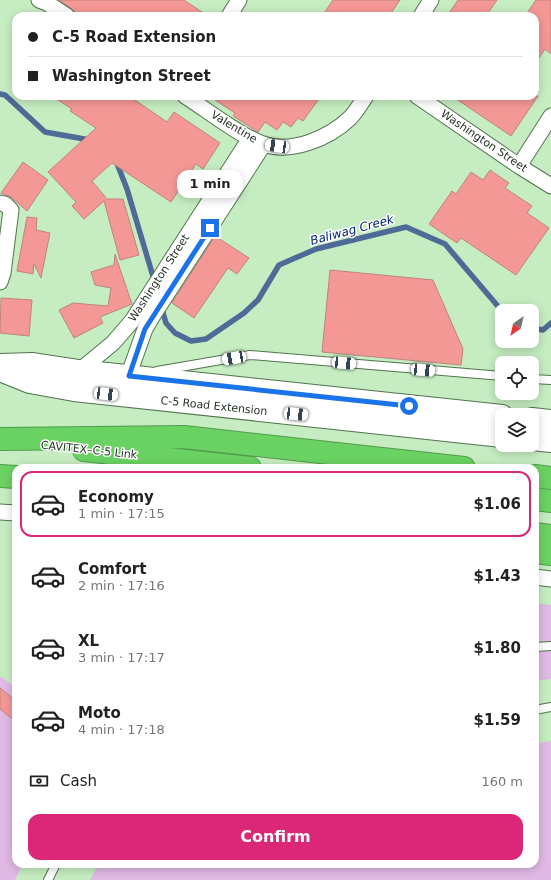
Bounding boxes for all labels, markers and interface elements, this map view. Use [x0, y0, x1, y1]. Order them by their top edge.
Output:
text: C-5 Road Extension [52, 28, 216, 46]
text: Washington Street [52, 67, 211, 85]
street label: Washington Street [438, 107, 530, 175]
street label: Valentine [209, 108, 260, 146]
car [264, 138, 290, 154]
callout: 1 min [177, 170, 243, 198]
text: 1 min [190, 176, 230, 191]
water label: Baliwag Creek [309, 212, 396, 248]
route end [201, 219, 219, 237]
street label: Washington Street [126, 231, 192, 324]
north arrow [495, 304, 539, 348]
map controls [495, 304, 539, 452]
car [221, 350, 247, 366]
car [332, 356, 356, 370]
button: locate [495, 356, 539, 400]
car [411, 363, 435, 377]
car [93, 387, 119, 401]
street label: C-5 Road Extension [160, 394, 268, 418]
route start [400, 397, 418, 415]
car [283, 407, 309, 421]
button: layers [495, 408, 539, 452]
street label: CAVITEX–C-5 Link [40, 438, 138, 462]
icon: car [30, 486, 66, 522]
text: Economy [78, 488, 154, 506]
text: $1.06 [474, 495, 521, 513]
text: 1 min · 17:15 [78, 506, 165, 521]
icon: car [30, 558, 66, 594]
text: Comfort [78, 560, 146, 578]
text: $1.43 [474, 567, 521, 585]
text: 2 min · 17:16 [78, 578, 165, 593]
icon: car [30, 630, 66, 666]
text: XL [78, 632, 99, 650]
text: $1.80 [474, 639, 521, 657]
text: 3 min · 17:17 [78, 650, 165, 665]
icon: car [30, 702, 66, 738]
text: Moto [78, 704, 121, 722]
text: $1.59 [474, 711, 521, 729]
text: 4 min · 17:18 [78, 722, 165, 737]
icon: cash [28, 770, 50, 792]
text: Cash [60, 772, 97, 790]
text: 160 m [481, 774, 523, 789]
button: Confirm [28, 814, 523, 860]

